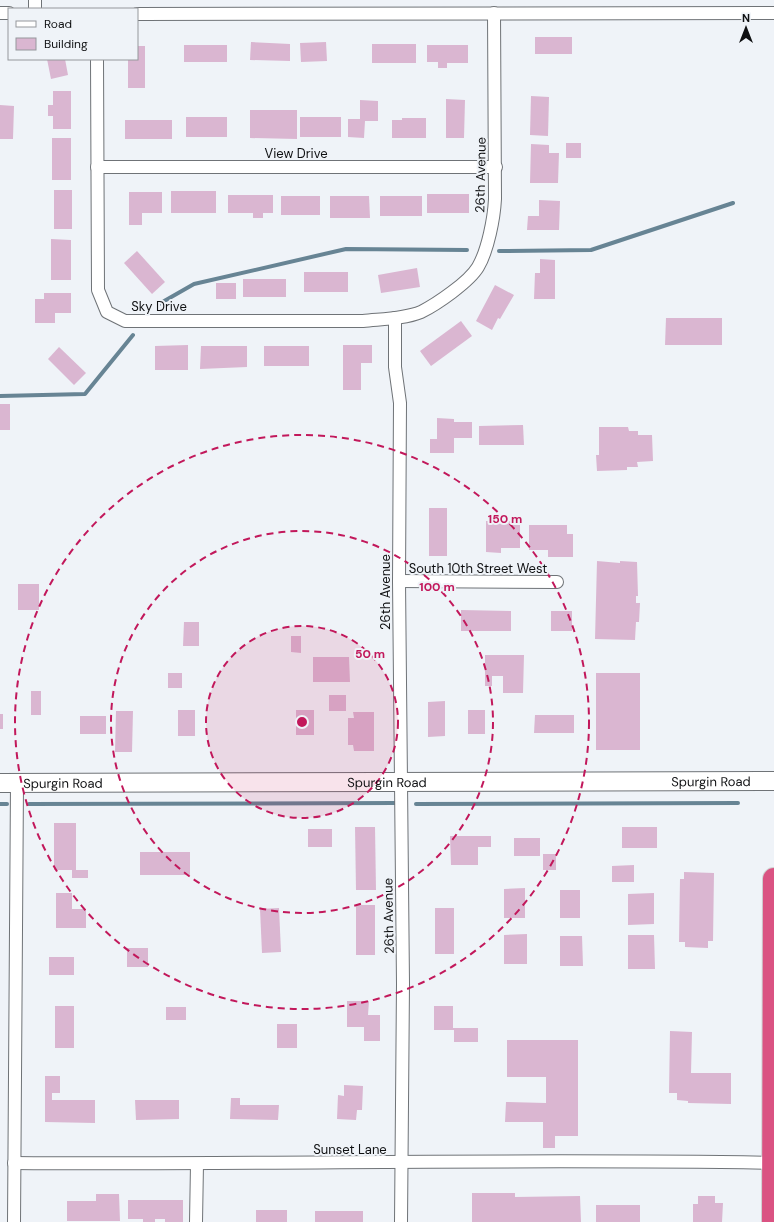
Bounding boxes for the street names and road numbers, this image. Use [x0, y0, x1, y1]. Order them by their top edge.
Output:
street label: 26th Avenue [471, 137, 490, 213]
street label: View Drive [264, 145, 328, 162]
street label: Sky Drive [131, 298, 187, 315]
street label: 26th Avenue [377, 554, 394, 630]
street label: South 10th Street West [409, 560, 547, 577]
street label: Spurgin Road [671, 773, 751, 790]
street label: Spurgin Road [347, 774, 427, 791]
street label: Spurgin Road [23, 775, 103, 792]
street label: 26th Avenue [379, 878, 398, 954]
street label: Sunset Lane [313, 1141, 387, 1158]

